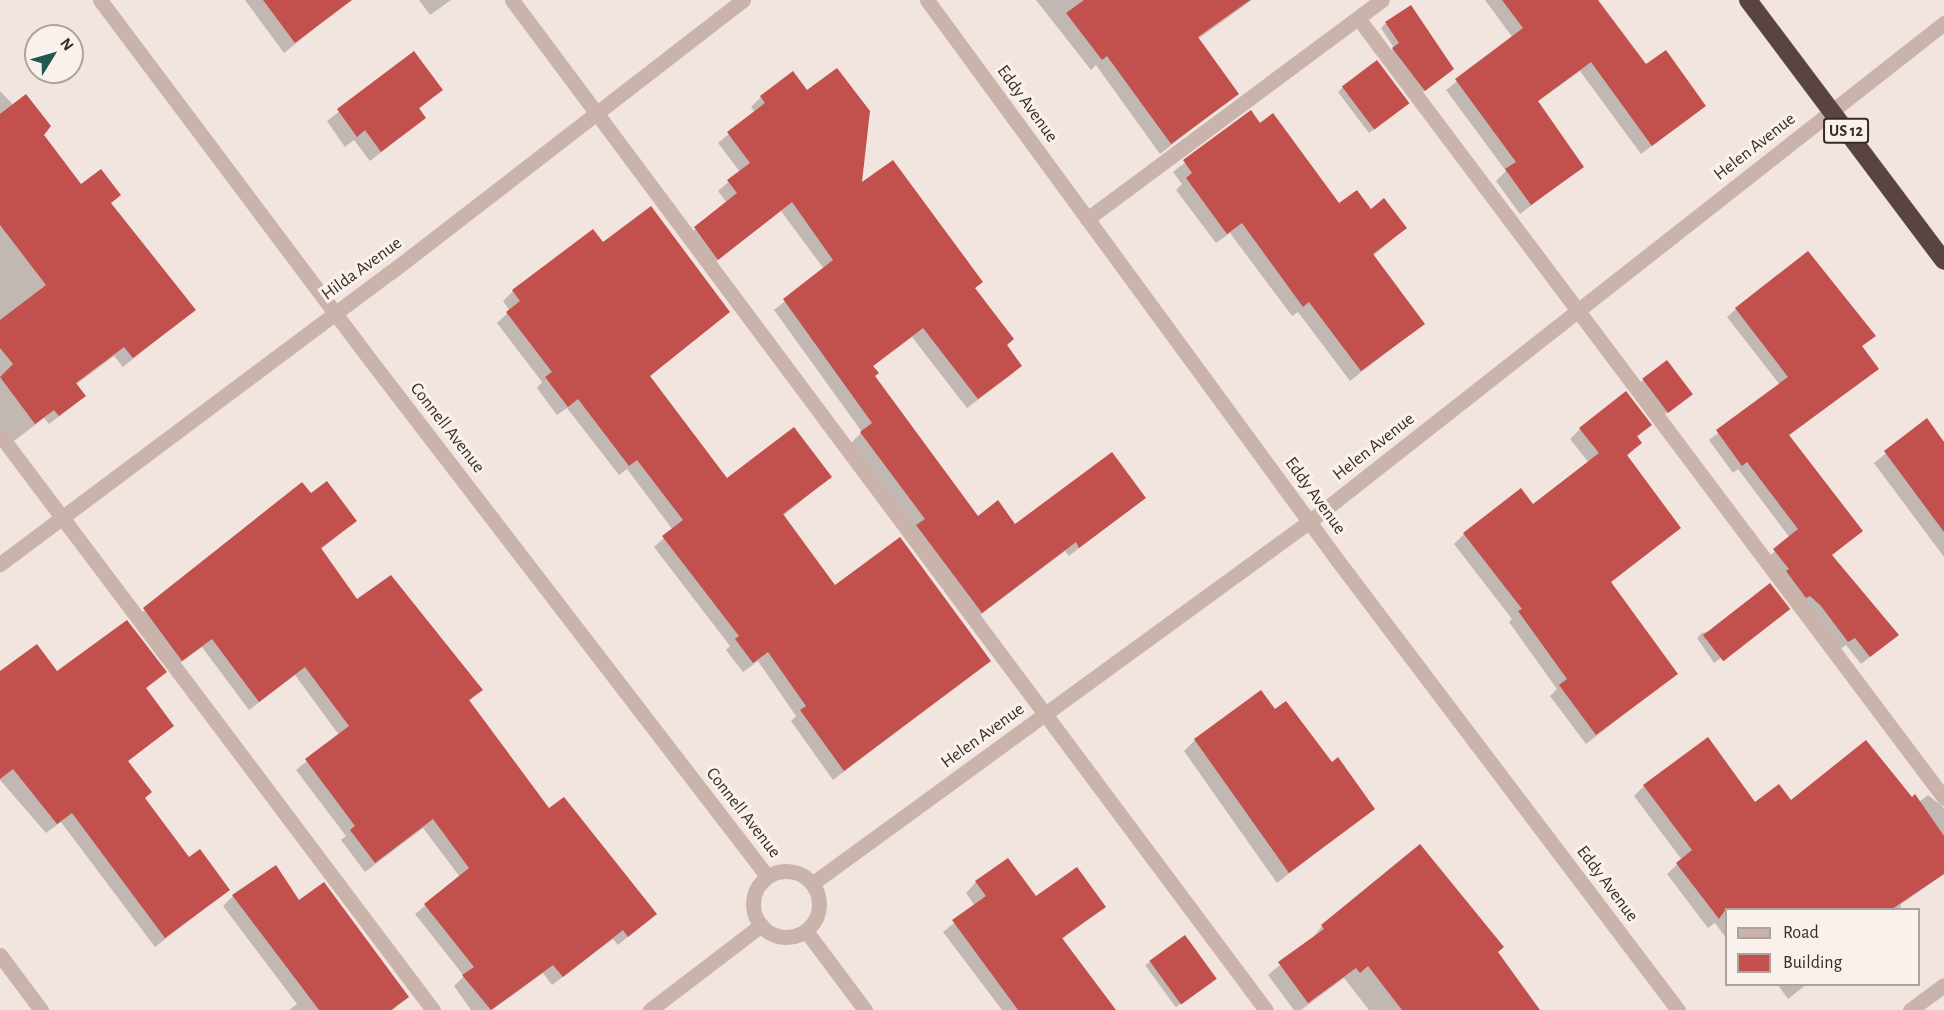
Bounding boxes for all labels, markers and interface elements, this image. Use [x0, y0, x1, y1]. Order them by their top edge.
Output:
north arrow [24, 24, 84, 84]
text: N [57, 35, 77, 54]
street label: Eddy Avenue [992, 61, 1062, 147]
street label: Helen Avenue [1710, 108, 1800, 186]
road number: US 12 [1822, 118, 1870, 144]
street label: Hilda Avenue [318, 233, 406, 305]
street label: Connell Avenue [405, 379, 489, 477]
street label: Helen Avenue [1329, 408, 1419, 486]
street label: Eddy Avenue [1280, 453, 1350, 539]
street label: Helen Avenue [937, 699, 1029, 773]
street label: Connell Avenue [701, 764, 785, 862]
street label: Eddy Avenue [1571, 842, 1643, 926]
legend [1725, 908, 1920, 986]
text: Road [1783, 924, 1819, 942]
text: Building [1783, 954, 1842, 972]

